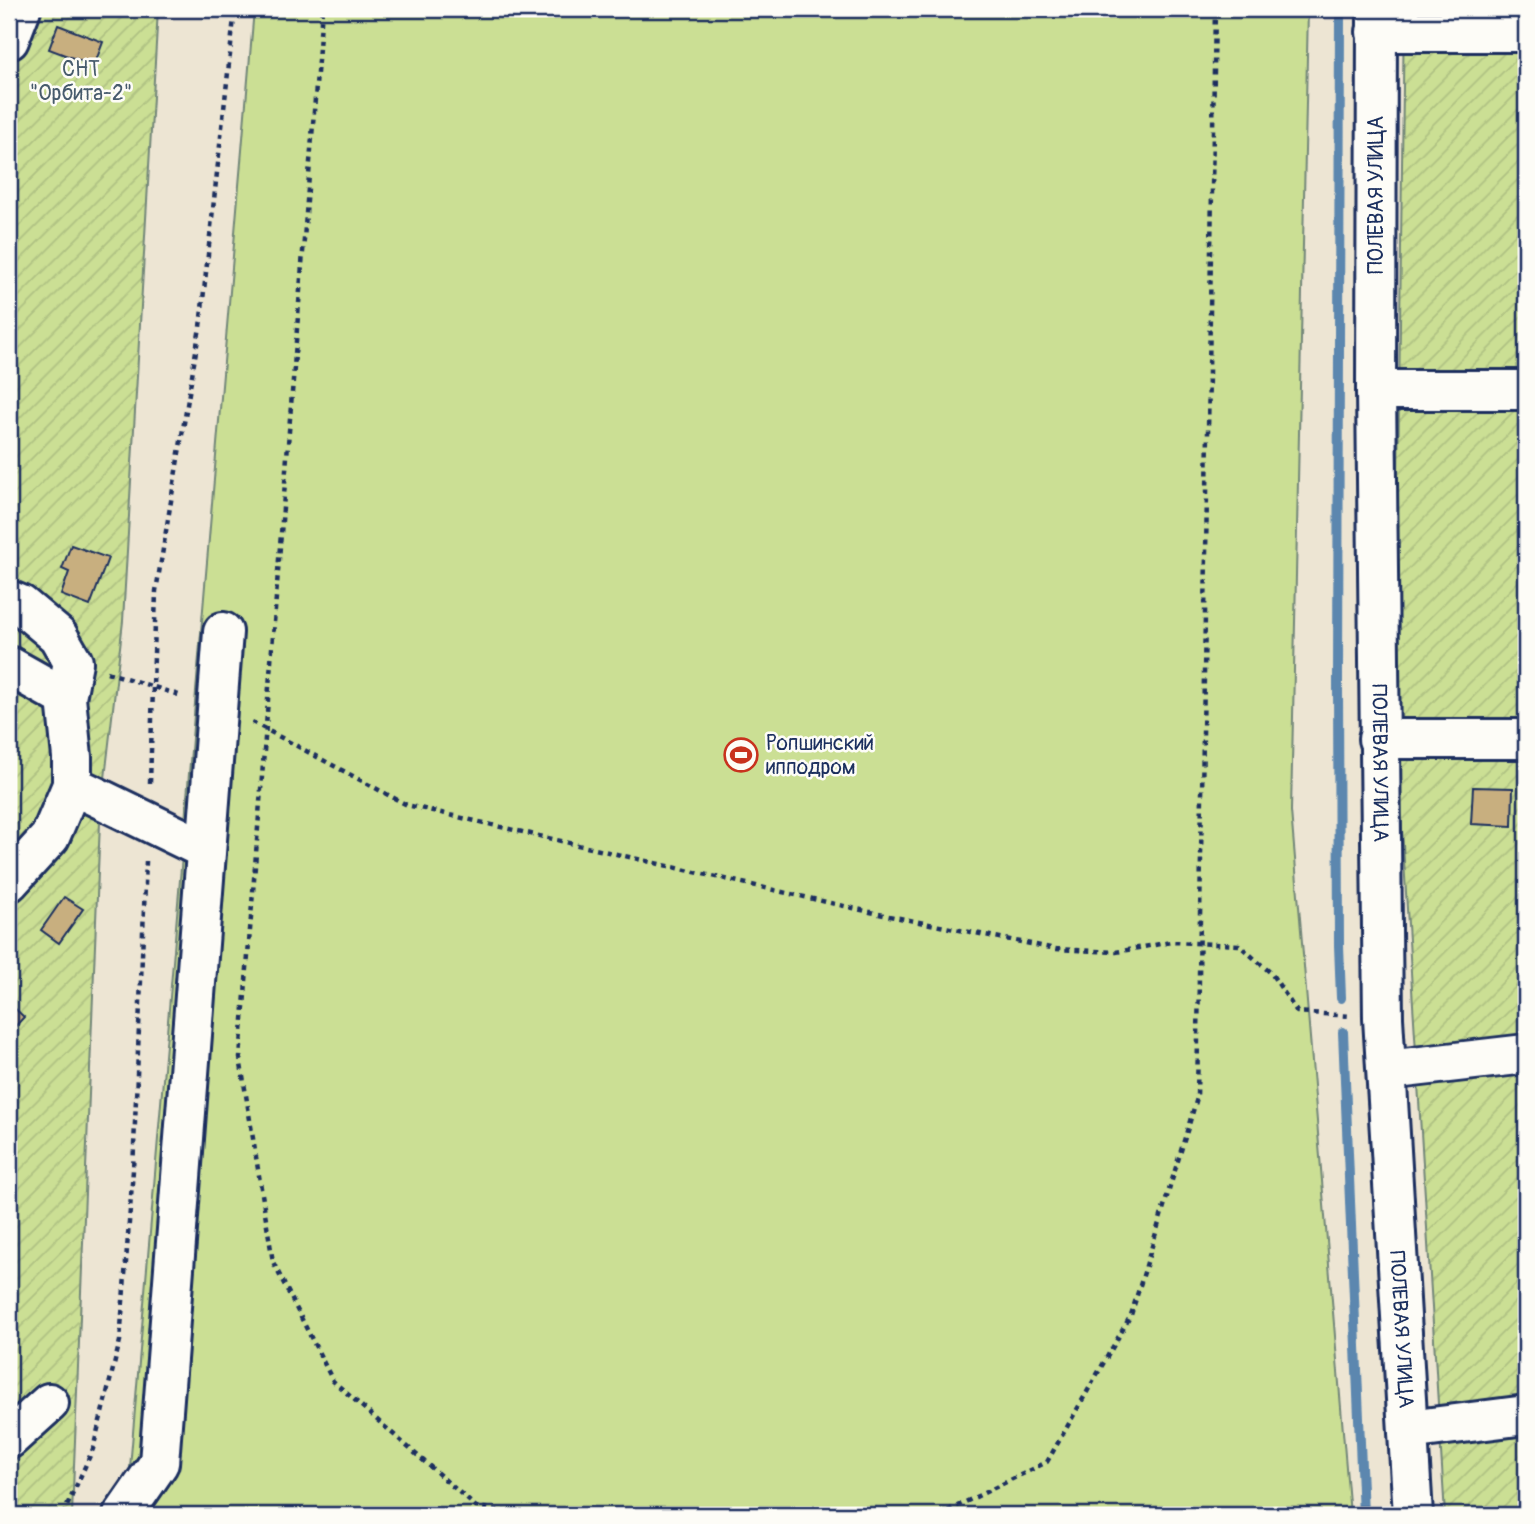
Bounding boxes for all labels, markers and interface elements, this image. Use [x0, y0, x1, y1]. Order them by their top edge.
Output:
park label: СНТ "Орбита-2" [30, 56, 132, 107]
street label: ПОЛЕВАЯ УЛИЦА [1363, 116, 1390, 274]
street label: ПОЛЕВАЯ УЛИЦА [1365, 684, 1394, 842]
place label: Ропшинский ипподром [766, 730, 874, 781]
sports icon: Ропшинский ипподром [722, 736, 760, 774]
street label: ПОЛЕВАЯ УЛИЦА [1383, 1250, 1420, 1409]

